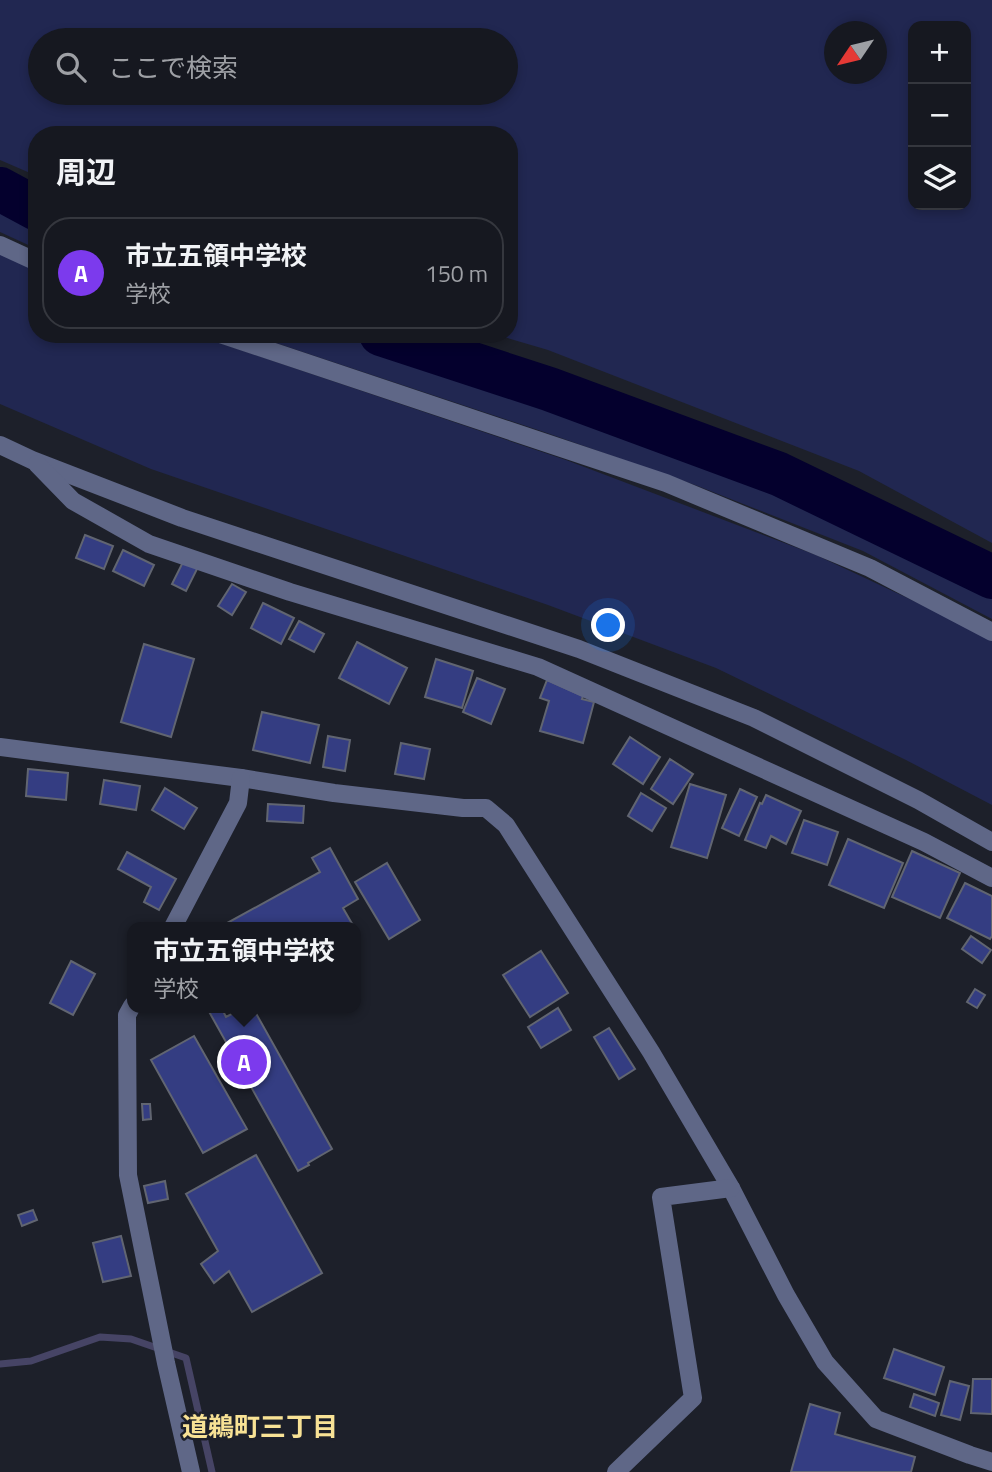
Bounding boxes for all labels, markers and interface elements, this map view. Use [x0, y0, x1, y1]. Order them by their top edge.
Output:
north arrow [824, 21, 887, 84]
map controls [908, 21, 971, 210]
button: + [908, 21, 971, 84]
search box [28, 28, 518, 105]
icon: search [52, 48, 90, 86]
text: ここで検索 [108, 48, 238, 87]
button: − [908, 84, 971, 147]
button: layers [908, 147, 971, 210]
text: 周辺 [56, 149, 116, 195]
text: 市立五領中学校 [125, 236, 307, 275]
text: A [74, 256, 88, 291]
text: 150 m [425, 256, 488, 291]
text: 学校 [125, 276, 171, 311]
your location [591, 608, 625, 642]
popup [127, 922, 361, 1013]
text: 市立五領中学校 [153, 931, 335, 970]
text: 学校 [153, 971, 199, 1006]
pin: A [221, 1036, 267, 1088]
district label: 道鵜町三丁目 [182, 1407, 338, 1446]

